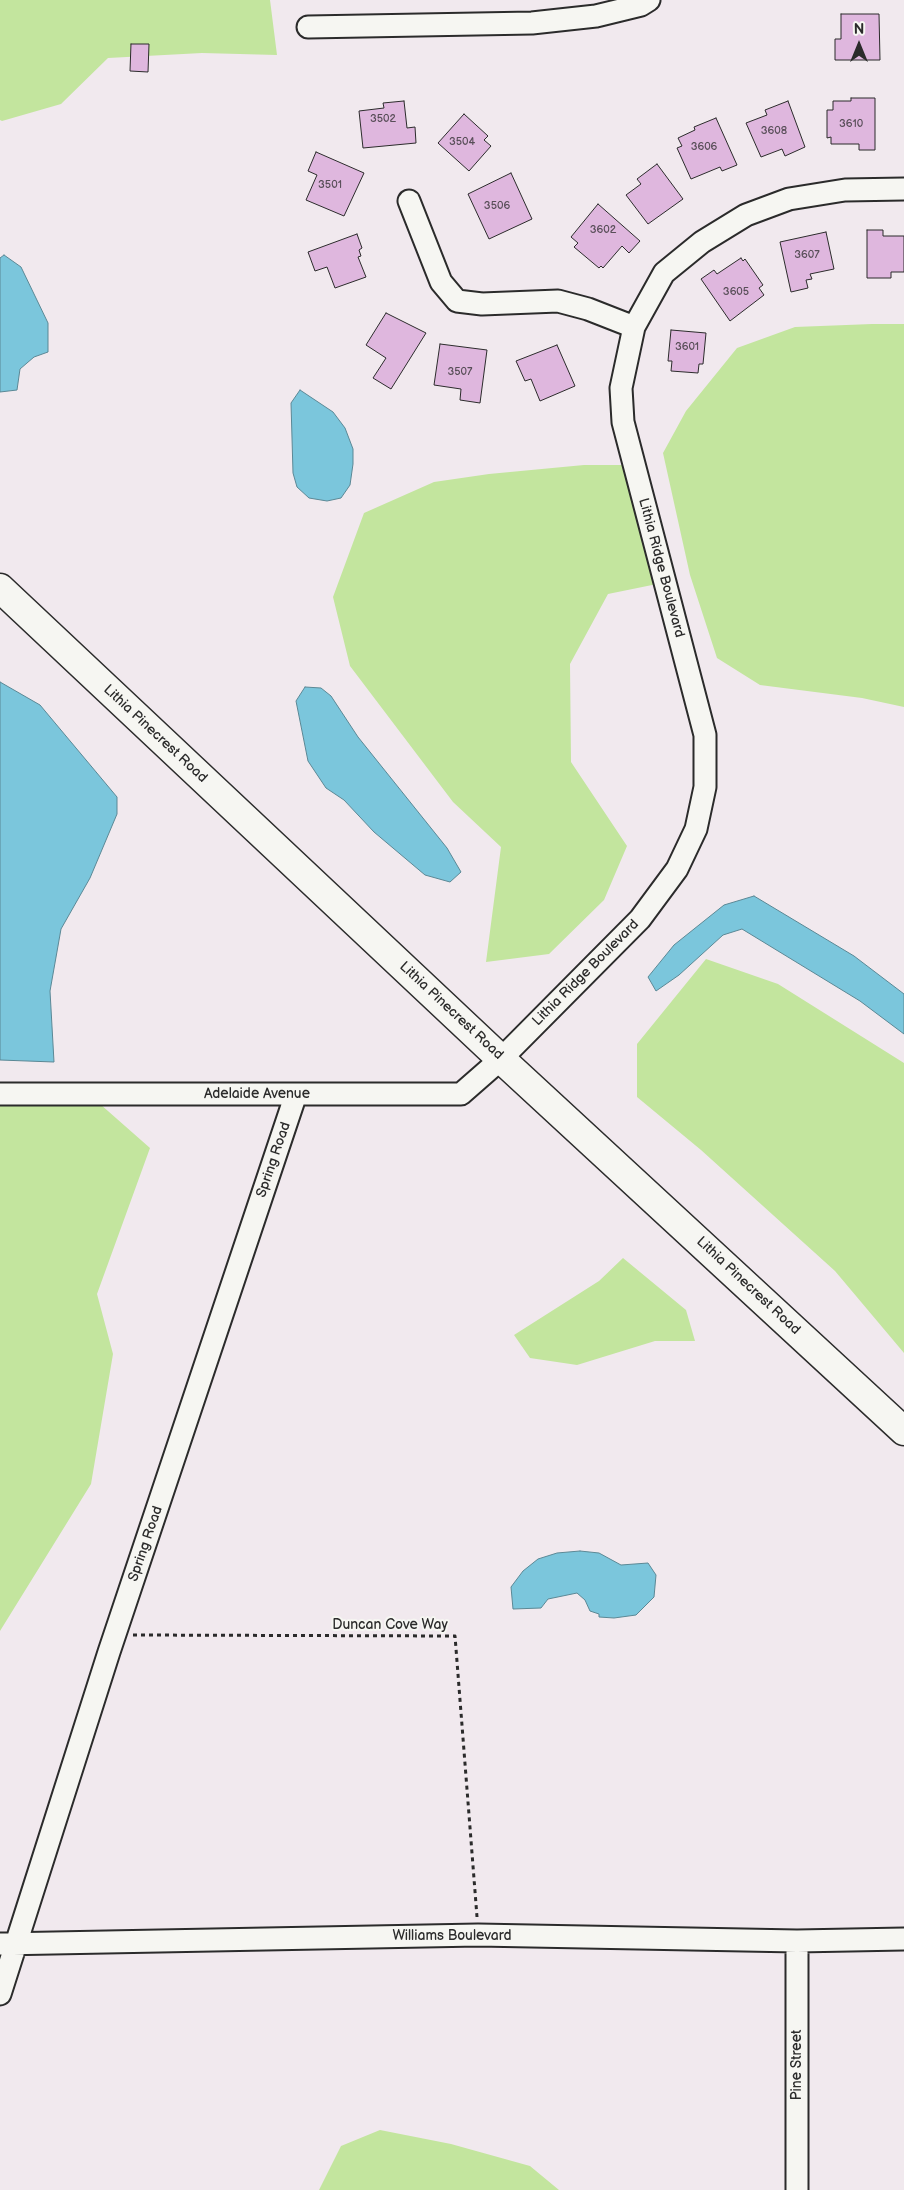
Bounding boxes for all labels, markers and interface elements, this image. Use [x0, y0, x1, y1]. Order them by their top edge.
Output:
north arrow [834, 20, 884, 70]
text: N [854, 21, 864, 38]
house number: 3502 [370, 112, 396, 126]
house number: 3610 [839, 117, 863, 131]
house number: 3608 [761, 124, 787, 138]
house number: 3504 [449, 135, 475, 149]
house number: 3606 [691, 140, 717, 154]
house number: 3501 [318, 178, 342, 192]
house number: 3506 [484, 199, 510, 213]
house number: 3602 [590, 223, 616, 237]
house number: 3607 [794, 248, 820, 262]
house number: 3605 [723, 285, 749, 299]
house number: 3601 [675, 340, 699, 354]
house number: 3507 [448, 365, 472, 379]
street label: Lithia Ridge Boulevard [634, 497, 688, 639]
street label: Lithia Pinecrest Road [100, 681, 210, 787]
street label: Lithia Ridge Boulevard [529, 916, 643, 1030]
street label: Lithia Pinecrest Road [396, 958, 506, 1064]
street label: Adelaide Avenue [204, 1086, 310, 1102]
street label: Spring Road [253, 1120, 295, 1200]
street label: Lithia Pinecrest Road [693, 1233, 803, 1339]
street label: Spring Road [125, 1504, 167, 1584]
street label: Duncan Cove Way [332, 1617, 448, 1633]
street label: Williams Boulevard [393, 1928, 511, 1944]
street label: Pine Street [789, 2030, 805, 2100]

